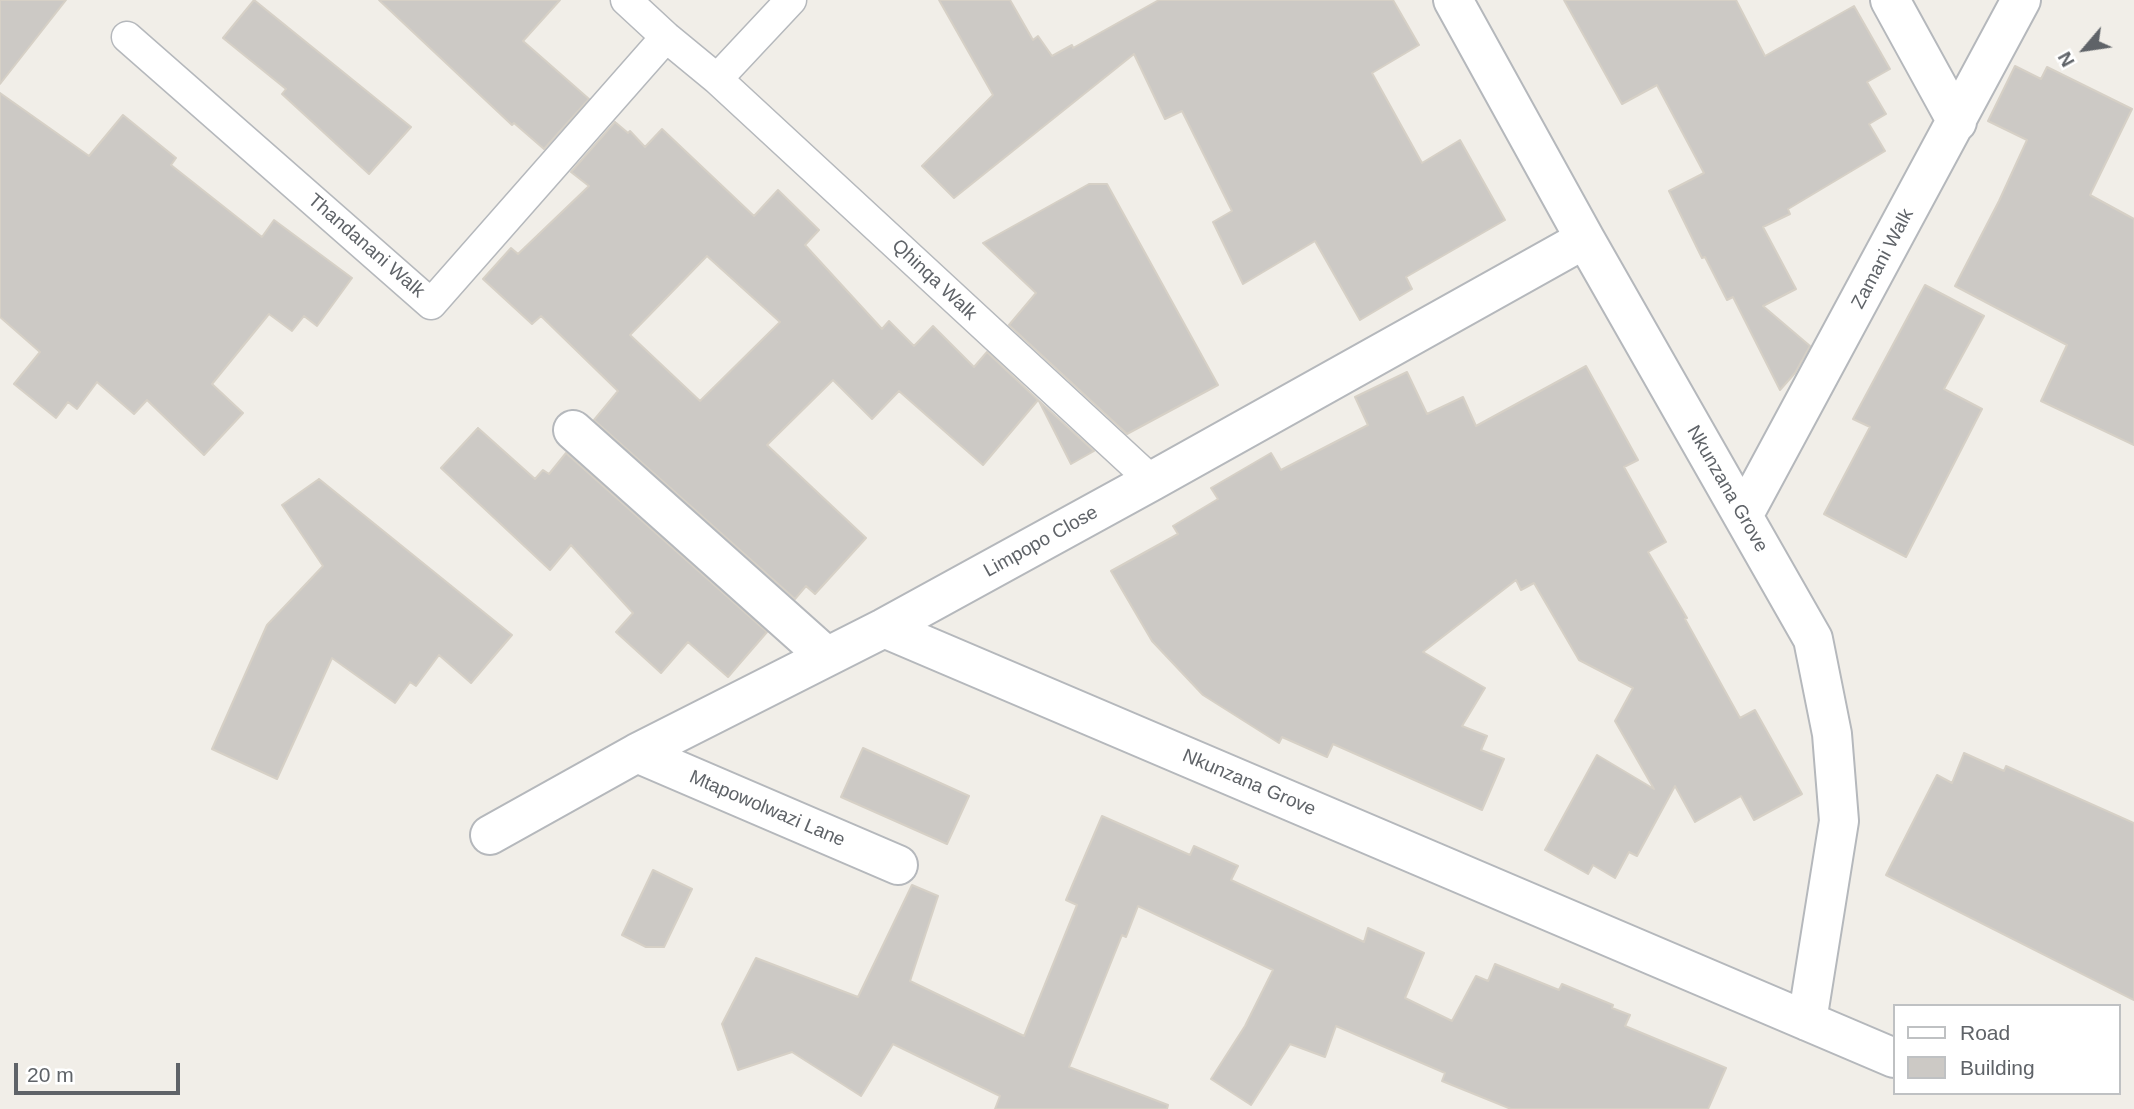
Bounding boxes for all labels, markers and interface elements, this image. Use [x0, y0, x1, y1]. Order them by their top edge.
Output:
north arrow [2050, 14, 2120, 84]
text: N [2054, 48, 2079, 71]
street label: Thandanani Walk [303, 189, 429, 303]
street label: Zamani Walk [1847, 205, 1919, 313]
street label: Qhinqa Walk [887, 235, 981, 325]
street label: Nkunzana Grove [1681, 422, 1773, 556]
street label: Limpopo Close [980, 501, 1102, 583]
street label: Nkunzana Grove [1179, 745, 1319, 821]
street label: Mtapowolwazi Lane [686, 766, 848, 852]
legend [1892, 1004, 2120, 1095]
text: Road [1960, 1021, 2010, 1044]
scale bar [18, 1050, 184, 1094]
text: Building [1960, 1056, 2035, 1079]
text: 20 m [27, 1063, 74, 1086]

